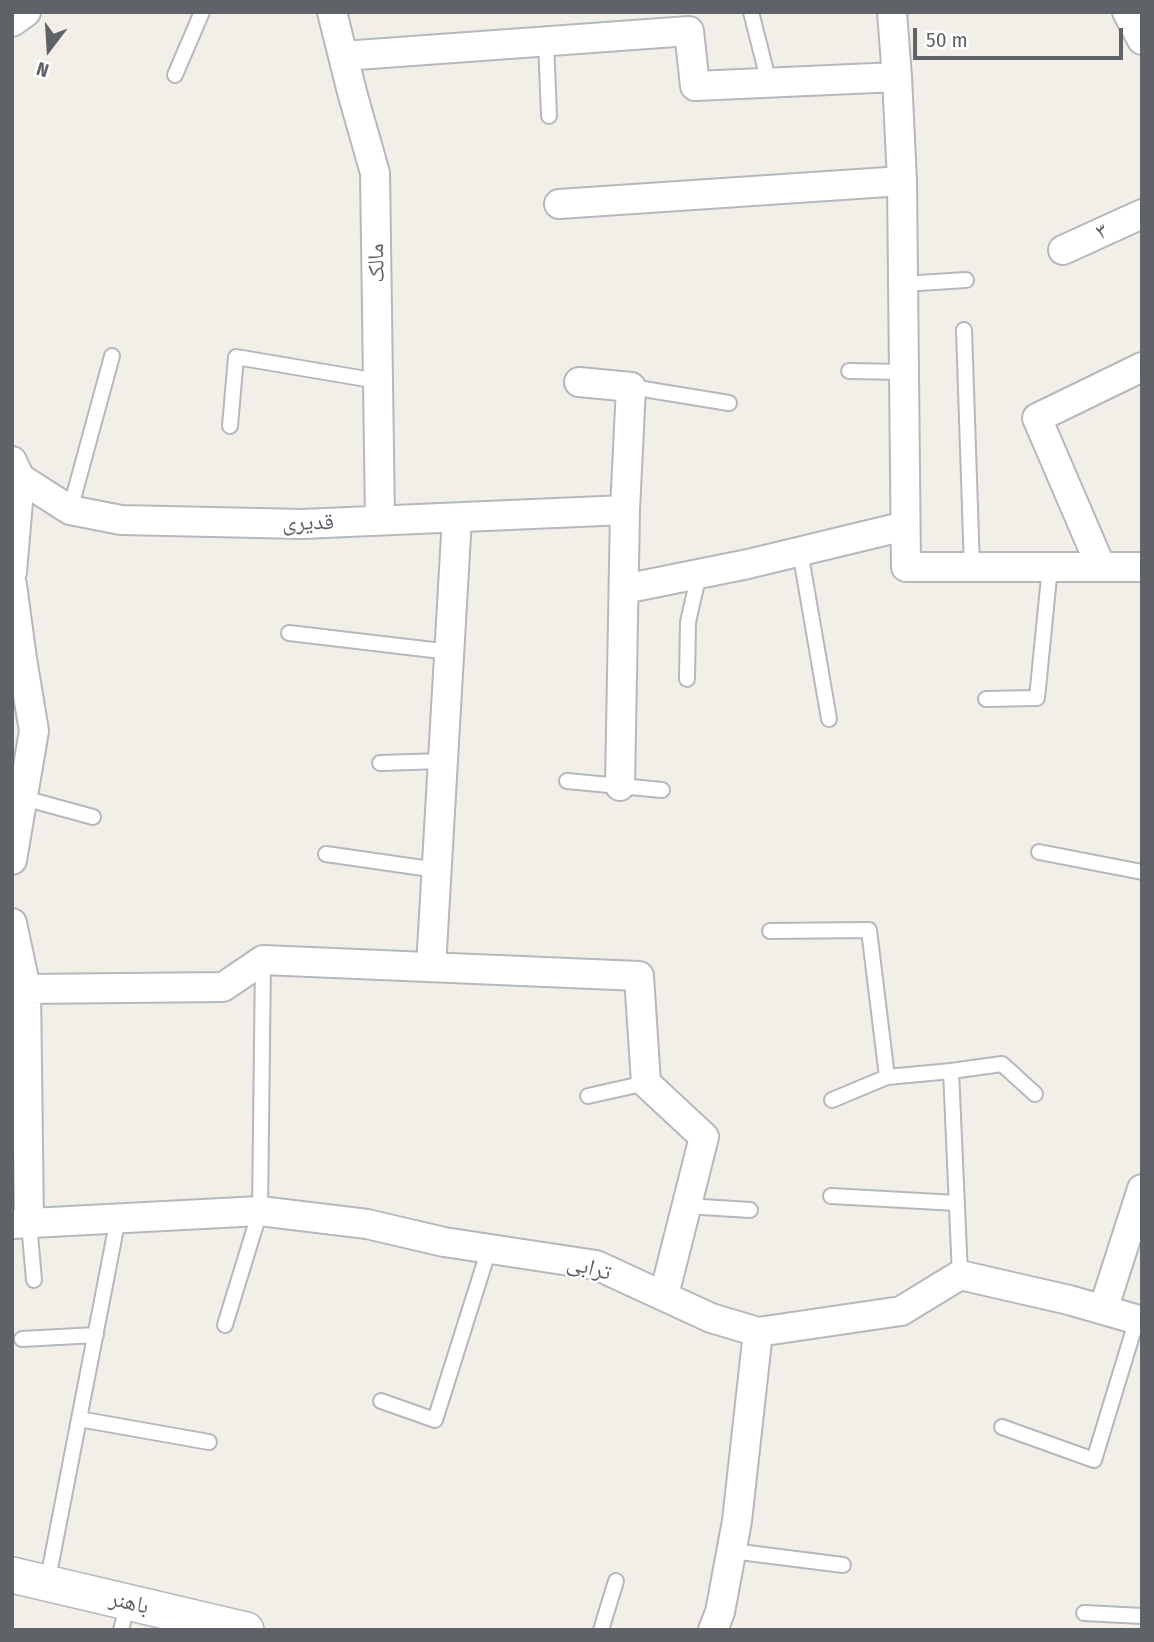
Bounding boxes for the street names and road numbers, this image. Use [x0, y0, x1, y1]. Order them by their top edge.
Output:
street label: ۳ [1091, 217, 1113, 247]
street label: مالک [363, 243, 391, 283]
street label: قدیری [282, 509, 334, 537]
street label: ترابی [564, 1249, 614, 1287]
street label: باهنر [106, 1585, 152, 1621]

